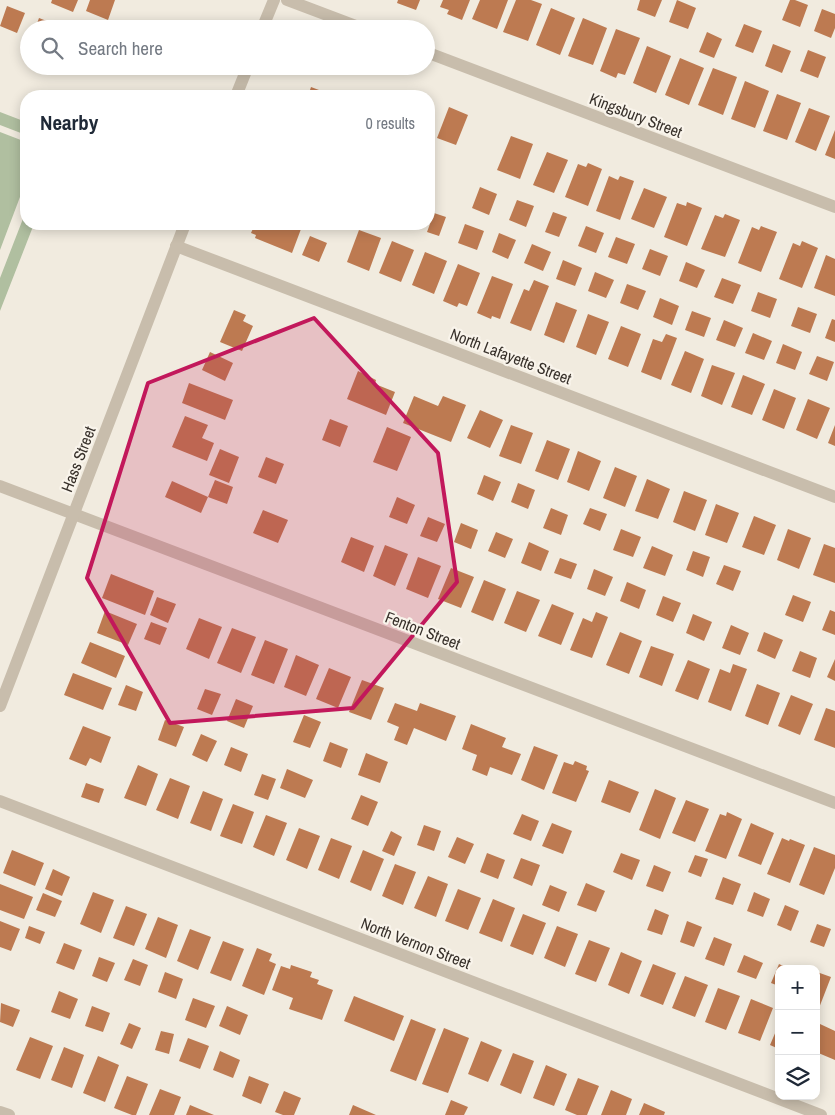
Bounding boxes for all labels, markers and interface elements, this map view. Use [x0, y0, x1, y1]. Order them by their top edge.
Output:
search box [20, 20, 435, 75]
icon: search [38, 34, 66, 62]
text: Search here [78, 35, 163, 61]
street label: Kingsbury Street [586, 87, 686, 143]
text: Nearby [40, 108, 98, 137]
text: 0 results [365, 112, 415, 134]
street label: North Lafayette Street [447, 323, 575, 389]
street label: Hass Street [55, 423, 101, 495]
street label: Fenton Street [382, 606, 464, 655]
street label: North Vernon Street [358, 912, 474, 974]
map controls [775, 965, 820, 1100]
button: + [775, 965, 820, 1010]
button: − [775, 1010, 820, 1055]
button: layers [775, 1055, 820, 1100]

